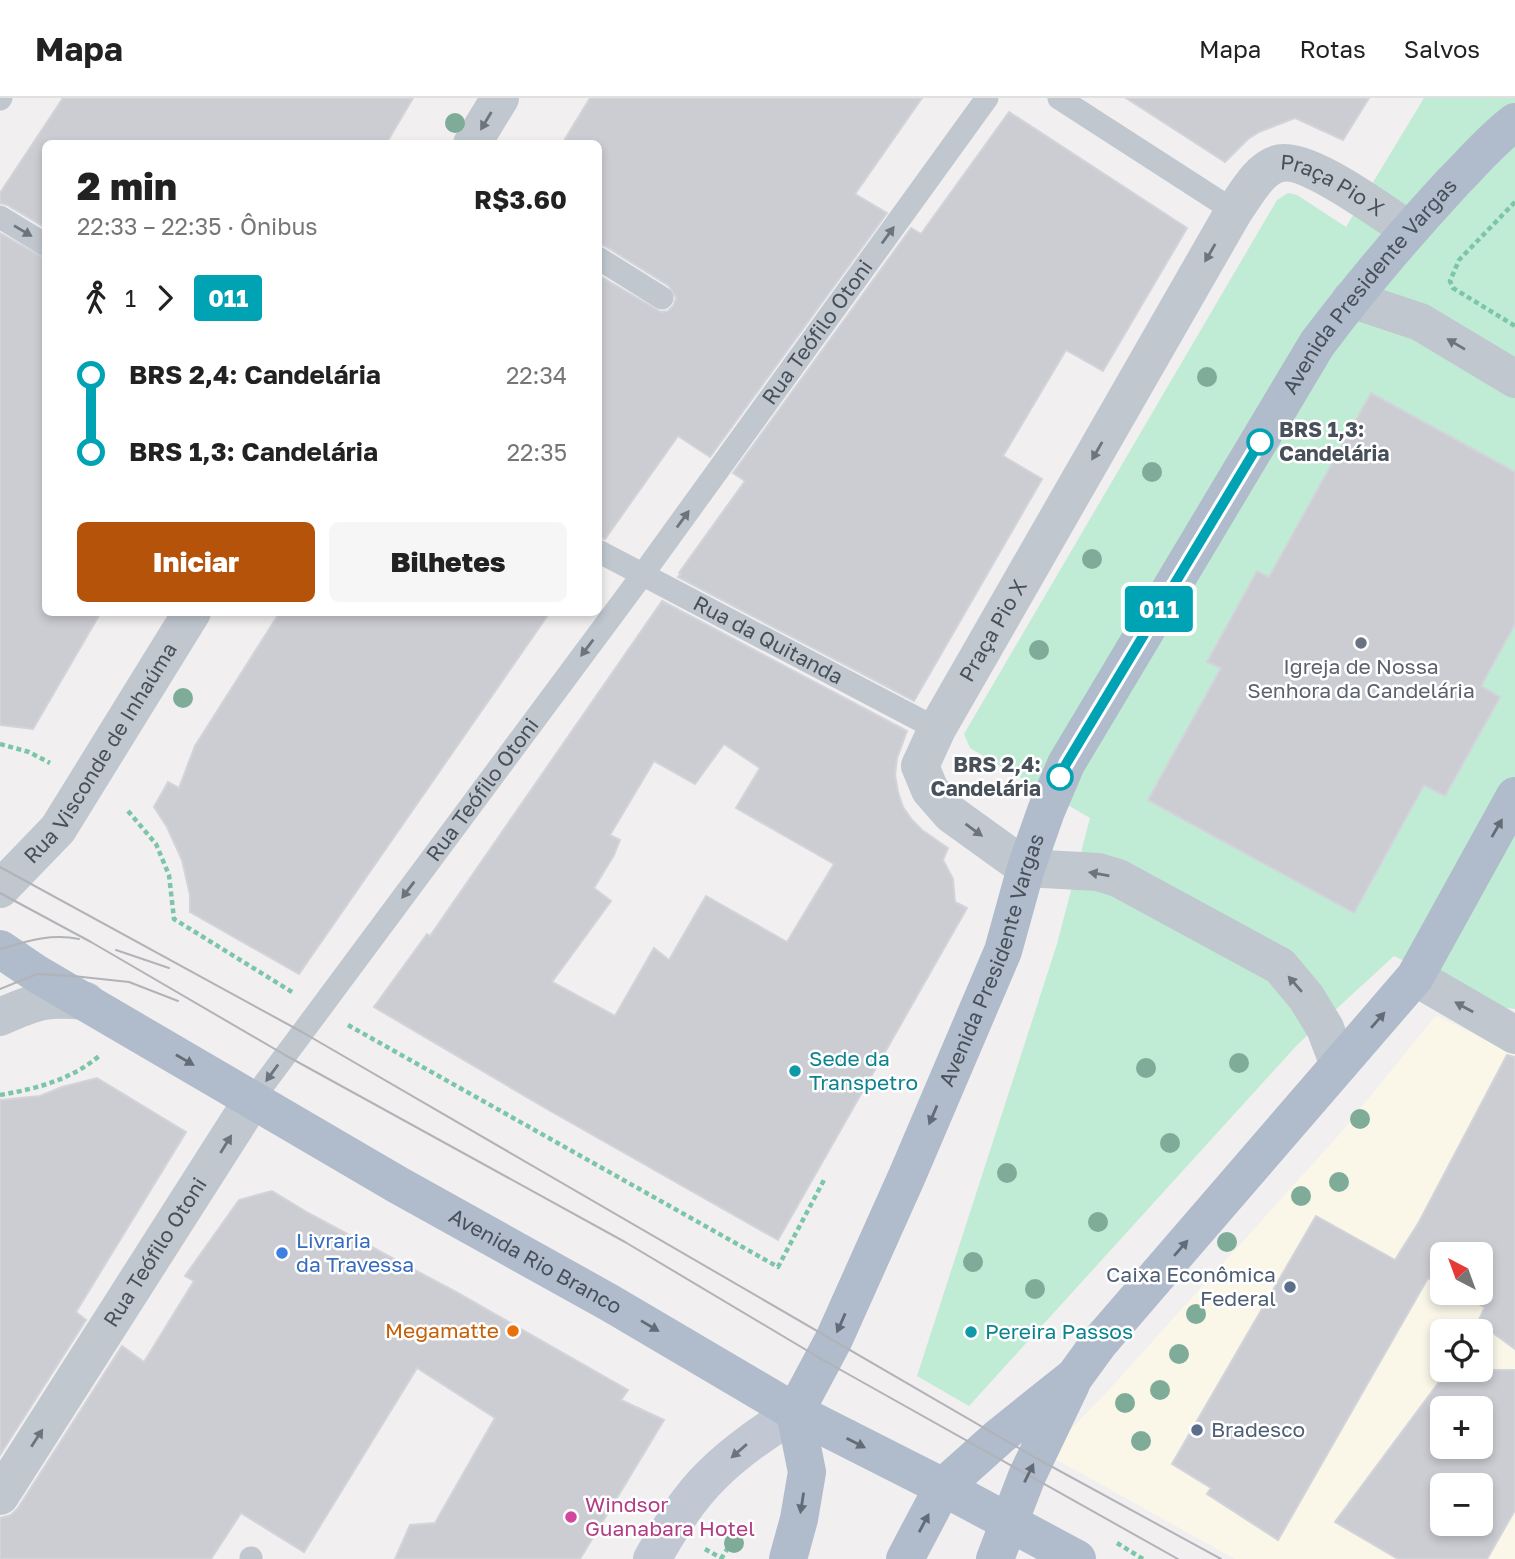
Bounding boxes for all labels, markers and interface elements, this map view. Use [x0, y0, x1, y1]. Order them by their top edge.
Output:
text: Mapa [35, 29, 123, 68]
text: Mapa [1199, 34, 1261, 63]
text: Rotas [1299, 34, 1366, 63]
text: Salvos [1404, 34, 1480, 63]
one-way arrow [479, 111, 492, 130]
street label: Praça Pio X [1279, 148, 1390, 221]
text: 2 min [77, 163, 177, 208]
street label: Avenida Presidente Vargas [1276, 172, 1462, 398]
text: R$3.60 [474, 184, 567, 215]
text: 22:33 – 22:35 · Ônibus [77, 212, 318, 240]
one-way arrow [13, 225, 32, 237]
one-way arrow [881, 226, 895, 244]
one-way arrow [1204, 244, 1216, 263]
street label: Rua Teófilo Otoni [756, 254, 878, 409]
icon: walk [77, 279, 115, 317]
icon: forward [146, 279, 184, 317]
text: 011 [208, 283, 248, 312]
text: 1 [125, 284, 136, 312]
one-way arrow [1447, 338, 1466, 350]
text: BRS 2,4: Candelária [129, 359, 381, 390]
text: 22:34 [506, 361, 567, 389]
place label: BRS 1,3: Candelária [1279, 416, 1389, 466]
marker: BRS 1,3: Candelária [1247, 429, 1273, 455]
text: BRS 1,3: Candelária [129, 436, 378, 467]
text: 22:35 [507, 438, 567, 466]
one-way arrow [1091, 441, 1103, 460]
one-way arrow [675, 510, 689, 528]
button: Iniciar [77, 522, 315, 602]
button: Bilhetes [329, 522, 567, 602]
street label: Praça Pio X [953, 575, 1032, 686]
line badge: 011 [1119, 586, 1199, 632]
street label: Rua da Quitanda [689, 589, 848, 689]
text: 011 [1139, 594, 1179, 623]
marker: Igreja de Nossa Senhora da Candelária [1353, 635, 1369, 651]
street label: Rua Visconde de Inhaúma [18, 637, 182, 869]
one-way arrow [580, 639, 595, 657]
place label: Igreja de Nossa Senhora da Candelária [1247, 653, 1475, 703]
street label: Rua Teófilo Otoni [420, 712, 544, 866]
place label: BRS 2,4: Candelária [931, 751, 1041, 801]
marker: BRS 2,4: Candelária [1047, 764, 1073, 790]
one-way arrow [1491, 818, 1503, 837]
one-way arrow [965, 823, 983, 837]
street label: Avenida Presidente Vargas [933, 830, 1049, 1090]
one-way arrow [1088, 868, 1110, 879]
one-way arrow [401, 881, 415, 899]
one-way arrow [1287, 975, 1303, 993]
one-way arrow [1455, 1001, 1474, 1013]
one-way arrow [1370, 1011, 1386, 1029]
place label: Sede da Transpetro [809, 1045, 918, 1095]
one-way arrow [176, 1054, 195, 1066]
marker: Sede da Transpetro [787, 1063, 803, 1079]
one-way arrow [266, 1064, 280, 1082]
one-way arrow [927, 1105, 939, 1125]
one-way arrow [219, 1134, 232, 1153]
street label: Rua Teófilo Otoni [97, 1172, 212, 1331]
street label: Avenida Rio Branco [445, 1202, 627, 1319]
place label: Livraria da Travessa [296, 1227, 414, 1277]
one-way arrow [1173, 1239, 1189, 1257]
north arrow [1430, 1242, 1493, 1306]
map controls [1430, 1242, 1493, 1536]
marker: Livraria da Travessa [274, 1245, 290, 1261]
place label: Caixa Econômica Federal [1106, 1261, 1276, 1311]
marker: Caixa Econômica Federal [1282, 1279, 1298, 1295]
one-way arrow [835, 1313, 847, 1333]
place label: Megamatte [385, 1317, 499, 1343]
place label: Pereira Passos [985, 1318, 1133, 1344]
button: locate [1430, 1319, 1493, 1382]
one-way arrow [641, 1320, 660, 1332]
marker: Megamatte [505, 1323, 521, 1339]
marker: Pereira Passos [963, 1324, 979, 1340]
button: + [1430, 1396, 1493, 1459]
place label: Bradesco [1211, 1416, 1305, 1442]
marker: Bradesco [1189, 1422, 1205, 1438]
one-way arrow [30, 1429, 43, 1448]
one-way arrow [846, 1437, 866, 1448]
one-way arrow [730, 1443, 748, 1459]
one-way arrow [1023, 1463, 1034, 1483]
button: − [1430, 1473, 1493, 1536]
place label: Windsor Guanabara Hotel [585, 1491, 755, 1541]
one-way arrow [796, 1492, 807, 1514]
marker: Windsor Guanabara Hotel [563, 1509, 579, 1525]
one-way arrow [918, 1513, 930, 1533]

